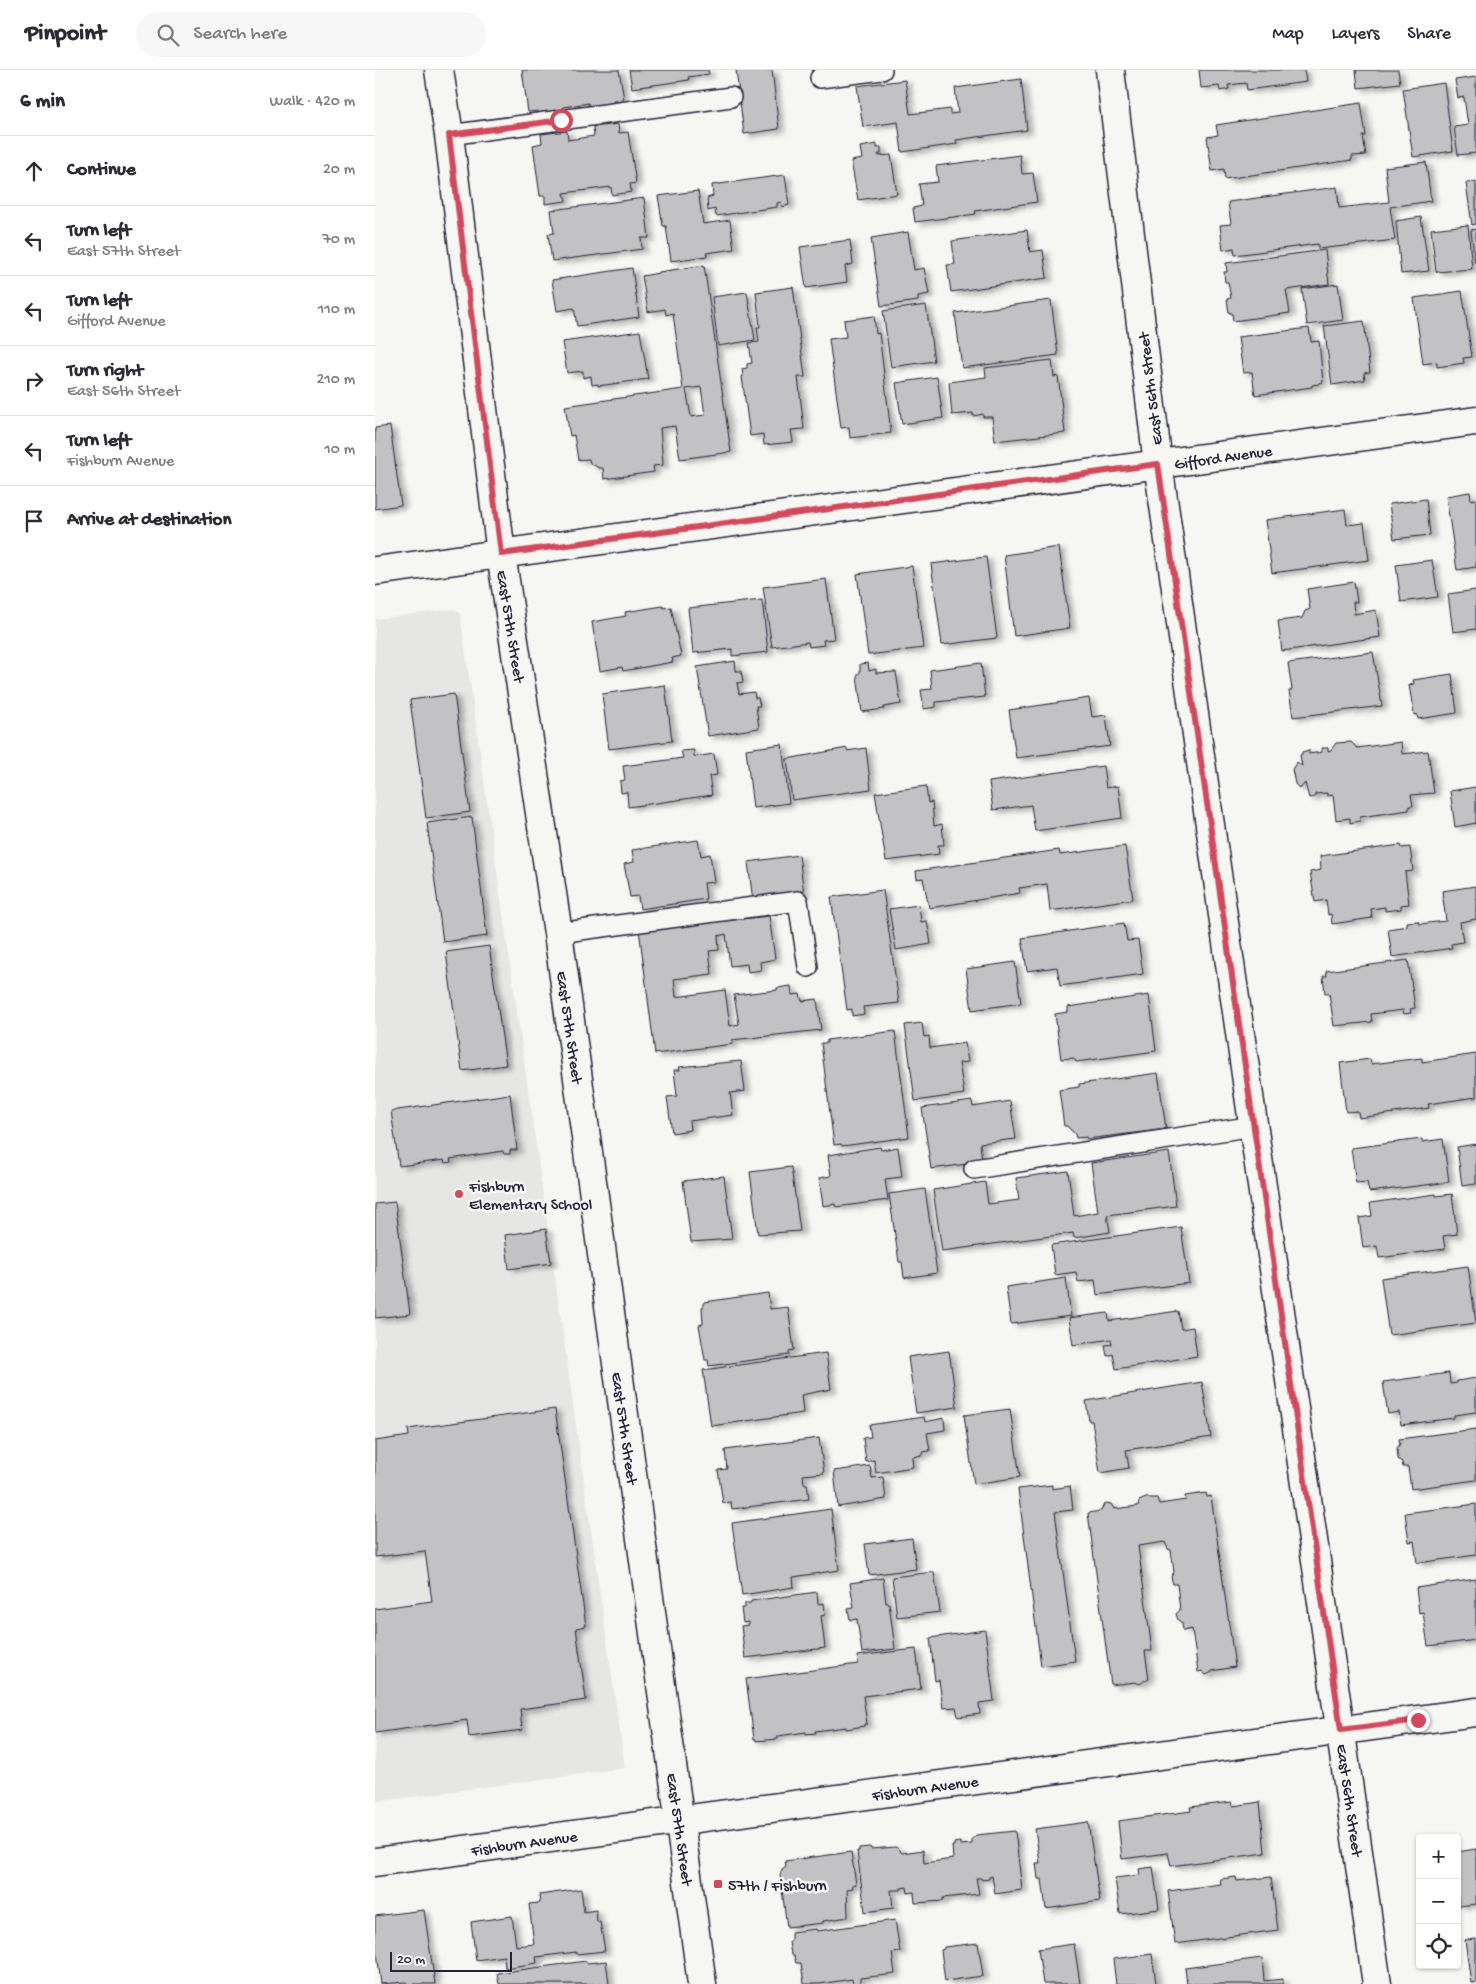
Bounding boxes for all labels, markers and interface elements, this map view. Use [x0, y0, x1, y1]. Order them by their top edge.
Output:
search box [136, 12, 486, 57]
text: Pinpoint [25, 20, 106, 49]
icon: search [154, 21, 182, 49]
text: Search here [194, 23, 287, 46]
text: Map [1272, 24, 1304, 45]
text: Layers [1332, 24, 1379, 45]
text: Share [1407, 24, 1451, 45]
text: 6 min [20, 90, 65, 115]
text: Walk · 420 m [270, 93, 355, 112]
route start [550, 109, 573, 132]
icon: ahead [20, 157, 48, 185]
text: Continue [67, 159, 136, 182]
text: 20 m [323, 161, 355, 180]
text: Turn left [67, 220, 131, 243]
icon: left [20, 227, 48, 255]
text: 70 m [322, 231, 355, 250]
text: East 57th Street [67, 243, 180, 262]
text: Turn left [67, 290, 131, 313]
icon: left [20, 297, 48, 325]
text: 110 m [318, 301, 355, 320]
text: Gifford Avenue [67, 313, 166, 332]
street label: East 56th Street [1136, 330, 1169, 446]
text: Turn right [67, 360, 143, 383]
icon: right [20, 367, 48, 395]
text: 210 m [316, 371, 355, 390]
text: East 56th Street [67, 383, 180, 402]
text: Turn left [67, 430, 131, 453]
icon: left [20, 437, 48, 465]
text: 10 m [324, 441, 355, 460]
street label: Gifford Avenue [1173, 443, 1274, 476]
text: Fishburn Avenue [67, 453, 174, 472]
icon: arrive [20, 507, 48, 535]
text: Arrive at destination [67, 509, 231, 532]
street label: East 57th Street [490, 569, 527, 685]
street label: East 57th Street [550, 970, 585, 1086]
place label: Fishburn Elementary School [468, 1179, 592, 1216]
marker: Fishburn Elementary School [453, 1188, 465, 1200]
street label: East 57th Street [605, 1371, 640, 1487]
route end [1407, 1709, 1430, 1732]
street label: East 56th Street [1330, 1743, 1365, 1859]
street label: East 57th Street [660, 1772, 695, 1888]
street label: Fishburn Avenue [870, 1773, 981, 1807]
street label: Fishburn Avenue [469, 1828, 580, 1862]
map controls [1416, 1834, 1461, 1969]
button: + [1416, 1834, 1461, 1879]
marker: 57th / Fishburn [712, 1878, 724, 1890]
place label: 57th / Fishburn [728, 1878, 827, 1897]
button: − [1416, 1879, 1461, 1924]
button: locate [1416, 1924, 1461, 1969]
scale bar [390, 1949, 513, 1972]
text: 20 m [397, 1952, 425, 1969]

